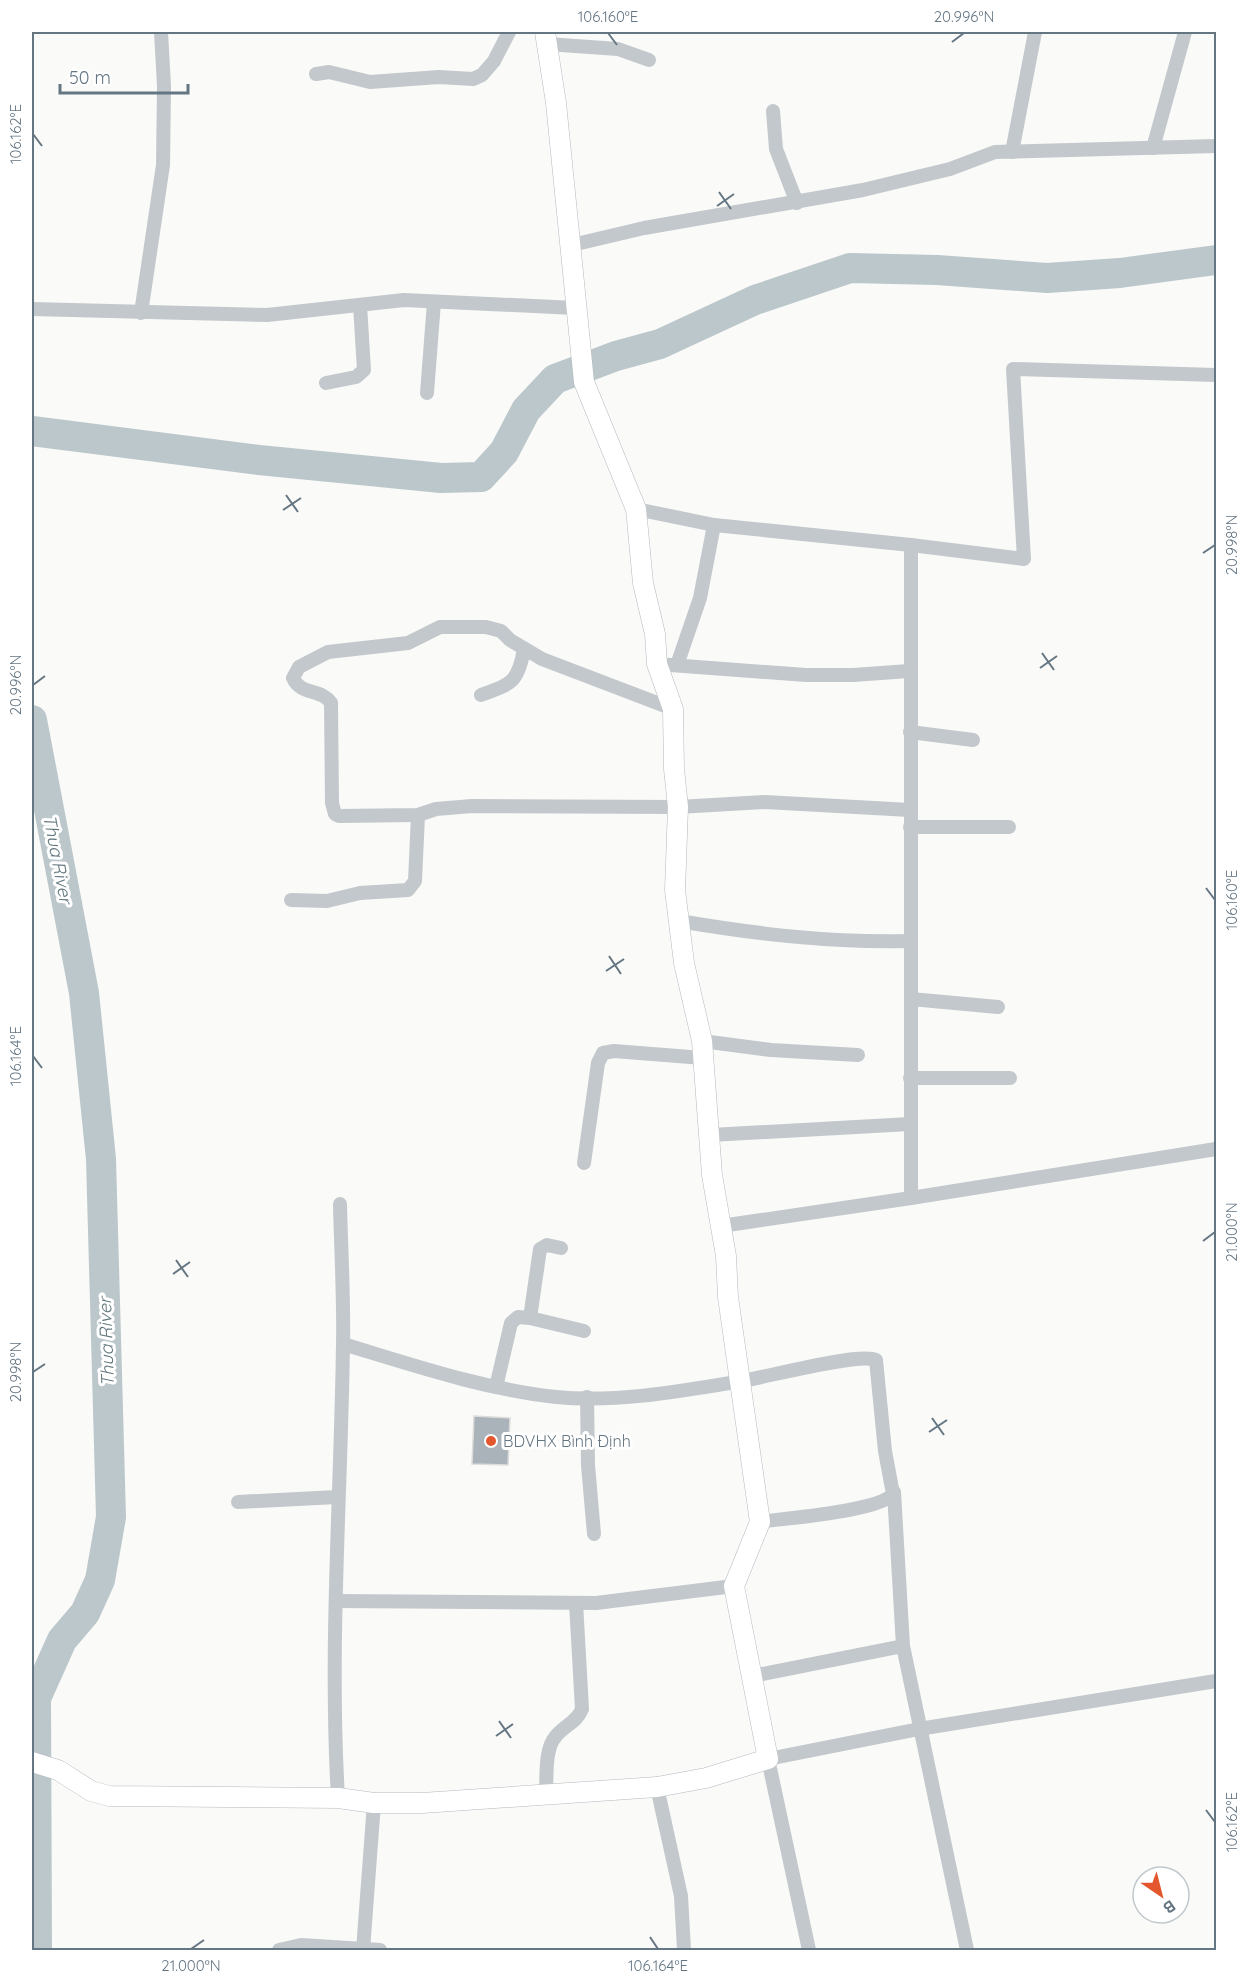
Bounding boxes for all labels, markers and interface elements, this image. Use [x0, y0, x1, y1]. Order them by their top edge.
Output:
text: 106.160°E [578, 7, 638, 26]
text: 20.996°N [934, 7, 994, 26]
scale bar [60, 57, 188, 95]
text: 50 m [69, 66, 111, 89]
text: 106.162°E [6, 104, 25, 164]
text: 20.998°N [1222, 515, 1241, 575]
text: 20.996°N [6, 655, 25, 715]
water label: Thua River [38, 813, 78, 907]
text: 106.160°E [1222, 870, 1241, 930]
text: 106.164°E [6, 1026, 25, 1086]
text: 21.000°N [1222, 1202, 1241, 1262]
water label: Thua River [93, 1295, 119, 1387]
text: 20.998°N [6, 1342, 25, 1402]
place label: BDVHX Bình Định [503, 1431, 631, 1451]
marker: BDVHX Bình Định [484, 1434, 498, 1448]
text: 106.162°E [1222, 1792, 1241, 1852]
north arrow [1131, 1865, 1191, 1925]
text: B [1160, 1896, 1180, 1918]
text: 21.000°N [161, 1956, 221, 1975]
text: 106.164°E [628, 1956, 688, 1975]

